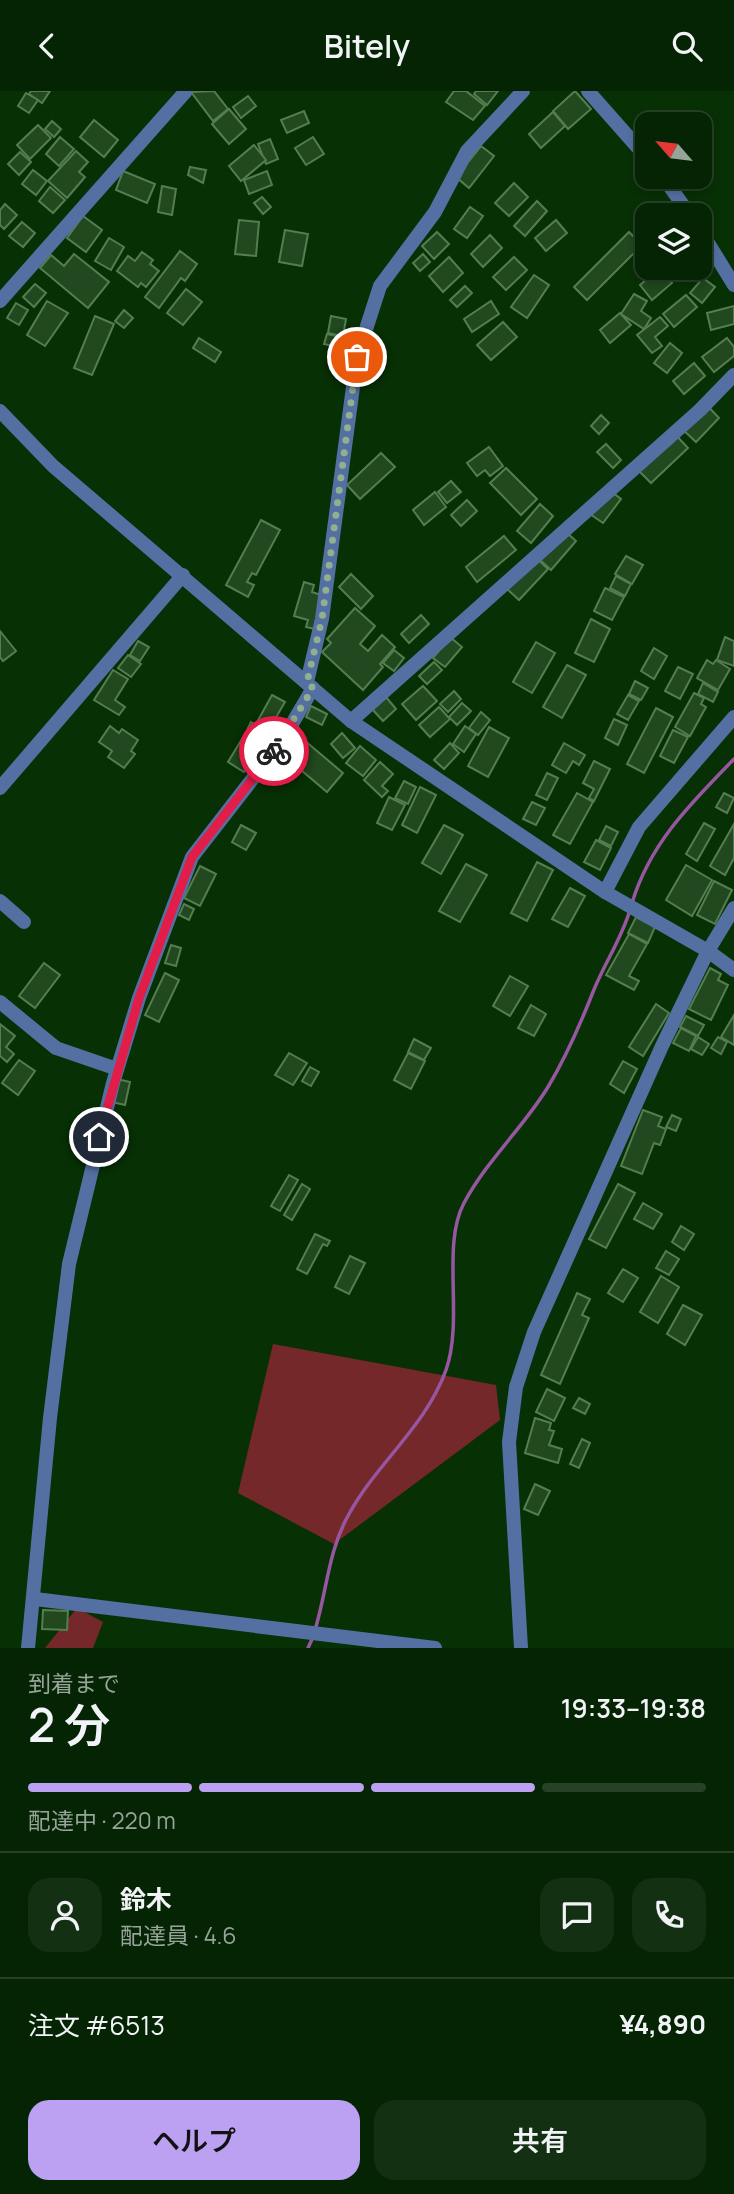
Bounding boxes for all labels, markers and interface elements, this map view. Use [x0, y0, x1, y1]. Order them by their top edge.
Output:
text: Bitely [324, 24, 410, 68]
icon: back [28, 27, 66, 65]
icon: search [668, 27, 706, 65]
north arrow [635, 112, 712, 189]
map controls [635, 112, 712, 280]
button: layers [635, 203, 712, 280]
pin [327, 327, 387, 387]
icon: bag [338, 338, 376, 376]
courier [239, 716, 309, 786]
icon: bike [255, 732, 293, 770]
pin [69, 1107, 129, 1167]
icon: home [80, 1118, 118, 1156]
text: 到着まで [28, 1667, 120, 1699]
text: 19:33–19:38 [561, 1690, 706, 1726]
text: 2 分 [28, 1693, 110, 1756]
text: 配達中 · 220 m [28, 1804, 176, 1836]
button: person [28, 1878, 102, 1952]
button: chat [540, 1878, 614, 1952]
button: phone [632, 1878, 706, 1952]
text: 鈴木 [120, 1881, 172, 1917]
text: 配達員 · 4.6 [120, 1919, 237, 1951]
text: ¥4,890 [620, 2006, 706, 2042]
text: 注文 #6513 [28, 2007, 165, 2043]
button: ヘルプ [28, 2100, 360, 2180]
button: 共有 [374, 2100, 706, 2180]

